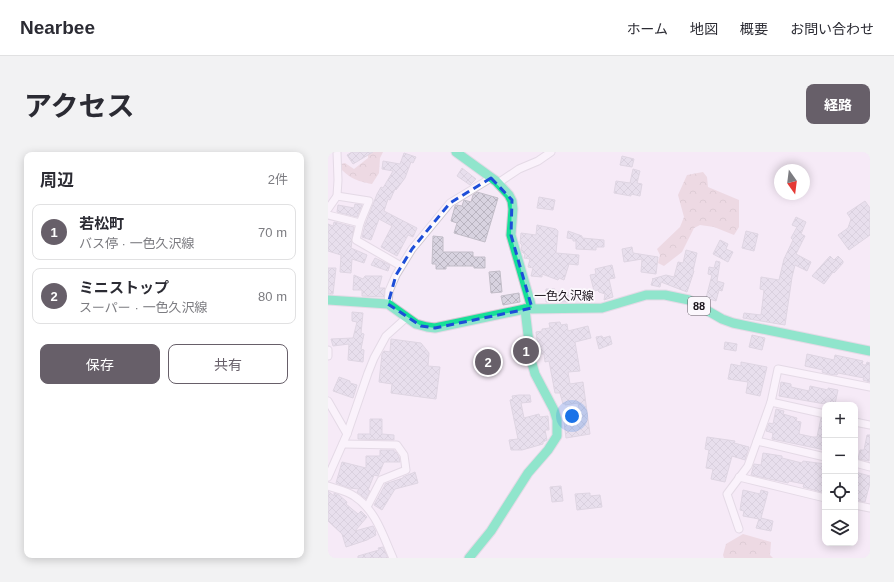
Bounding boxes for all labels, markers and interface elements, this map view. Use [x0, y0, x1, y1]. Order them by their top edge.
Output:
text: Nearbee [20, 17, 95, 38]
text: ホーム [626, 21, 668, 37]
text: 地図 [690, 21, 718, 37]
text: 概要 [740, 21, 768, 37]
text: お問い合わせ [790, 21, 874, 37]
button: 経路 [806, 84, 870, 124]
text: アクセス [24, 91, 135, 122]
north arrow [774, 164, 810, 200]
text: 周辺 [40, 171, 74, 190]
text: 2件 [268, 172, 288, 187]
text: 若松町 [79, 215, 124, 232]
text: 1 [50, 225, 58, 240]
text: 70 m [258, 225, 287, 240]
text: バス停 · 一色久沢線 [79, 236, 195, 251]
text: ミニストップ [79, 279, 169, 296]
text: 2 [50, 289, 58, 304]
text: 80 m [258, 289, 287, 304]
street label: 一色久沢線 [534, 289, 594, 303]
road number: 88 [688, 297, 710, 315]
text: スーパー · 一色久沢線 [79, 300, 207, 315]
pin: 1 [513, 336, 539, 366]
button: 保存 [40, 344, 160, 384]
button: 共有 [168, 344, 288, 384]
pin: 2 [475, 347, 501, 377]
map controls [822, 402, 858, 546]
button: + [822, 402, 858, 438]
your location [562, 406, 582, 426]
button: − [822, 438, 858, 474]
button: locate [822, 474, 858, 510]
button: layers [822, 510, 858, 546]

